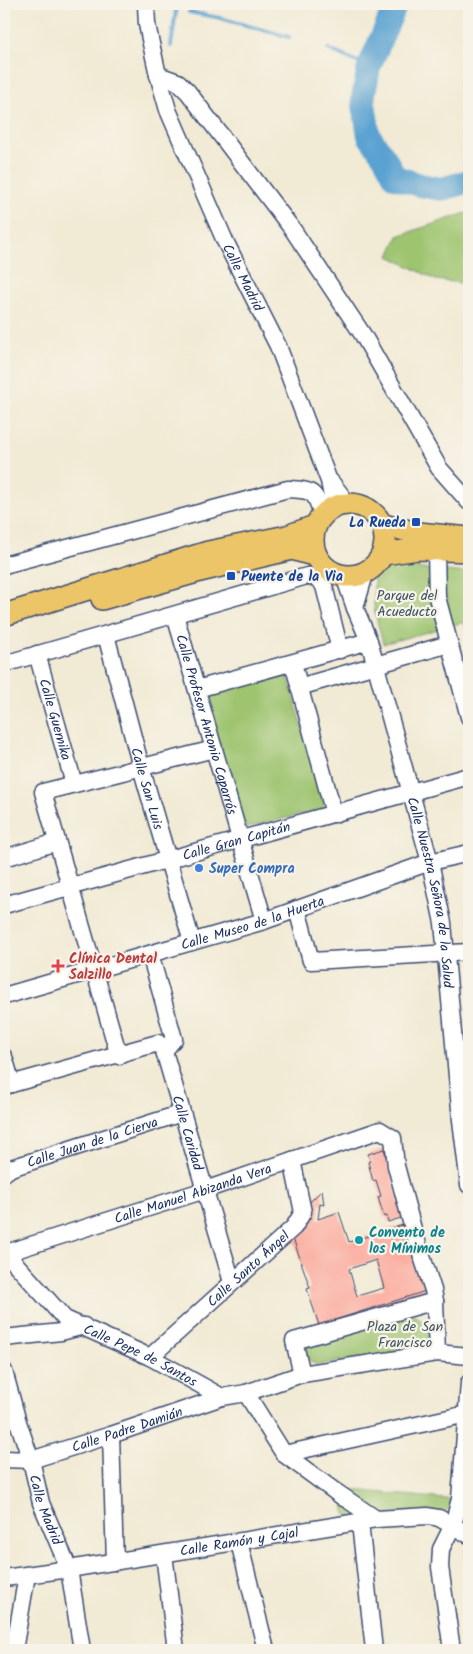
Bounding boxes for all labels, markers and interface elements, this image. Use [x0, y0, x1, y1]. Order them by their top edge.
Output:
street label: Calle Madrid [216, 240, 269, 316]
place label: La Rueda [349, 512, 406, 534]
marker: La Rueda [410, 516, 422, 528]
place label: Puente de la Via [241, 566, 343, 588]
marker: Puente de la Via [225, 570, 237, 582]
park label: Parque del Acueducto [377, 585, 438, 623]
street label: Calle Profesor Antonio Caparrós [169, 632, 243, 818]
street label: Calle Guernika [33, 676, 77, 763]
street label: Calle San Luis [124, 745, 169, 833]
street label: Calle Nuestra Señora de la Salud [401, 794, 459, 990]
street label: Calle Gran Capitán [180, 816, 293, 867]
place label: Super Compra [209, 858, 295, 880]
marker: Super Compra [193, 862, 205, 874]
street label: Calle Museo de la Huerta [178, 890, 328, 956]
place label: Clínica Dental Salzillo [69, 948, 157, 986]
marker: Clínica Dental Salzillo [51, 959, 65, 973]
street label: Calle Caridad [166, 1093, 209, 1174]
street label: Calle Juan de la Cierva [24, 1111, 161, 1174]
street label: Calle Manuel Abizanda Vera [111, 1158, 275, 1230]
place label: Convento de los Mínimos [369, 1222, 445, 1260]
street label: Calle Santo Ángel [202, 1226, 295, 1313]
marker: Convento de los Mínimos [353, 1234, 365, 1246]
park label: Plaza de San Francisco [367, 1316, 443, 1354]
street label: Calle Pepe de Santos [80, 1319, 201, 1393]
street label: Calle Padre Damián [69, 1401, 186, 1459]
street label: Calle Madrid [23, 1473, 68, 1550]
street label: Calle Ramón y Cajal [178, 1522, 301, 1563]

